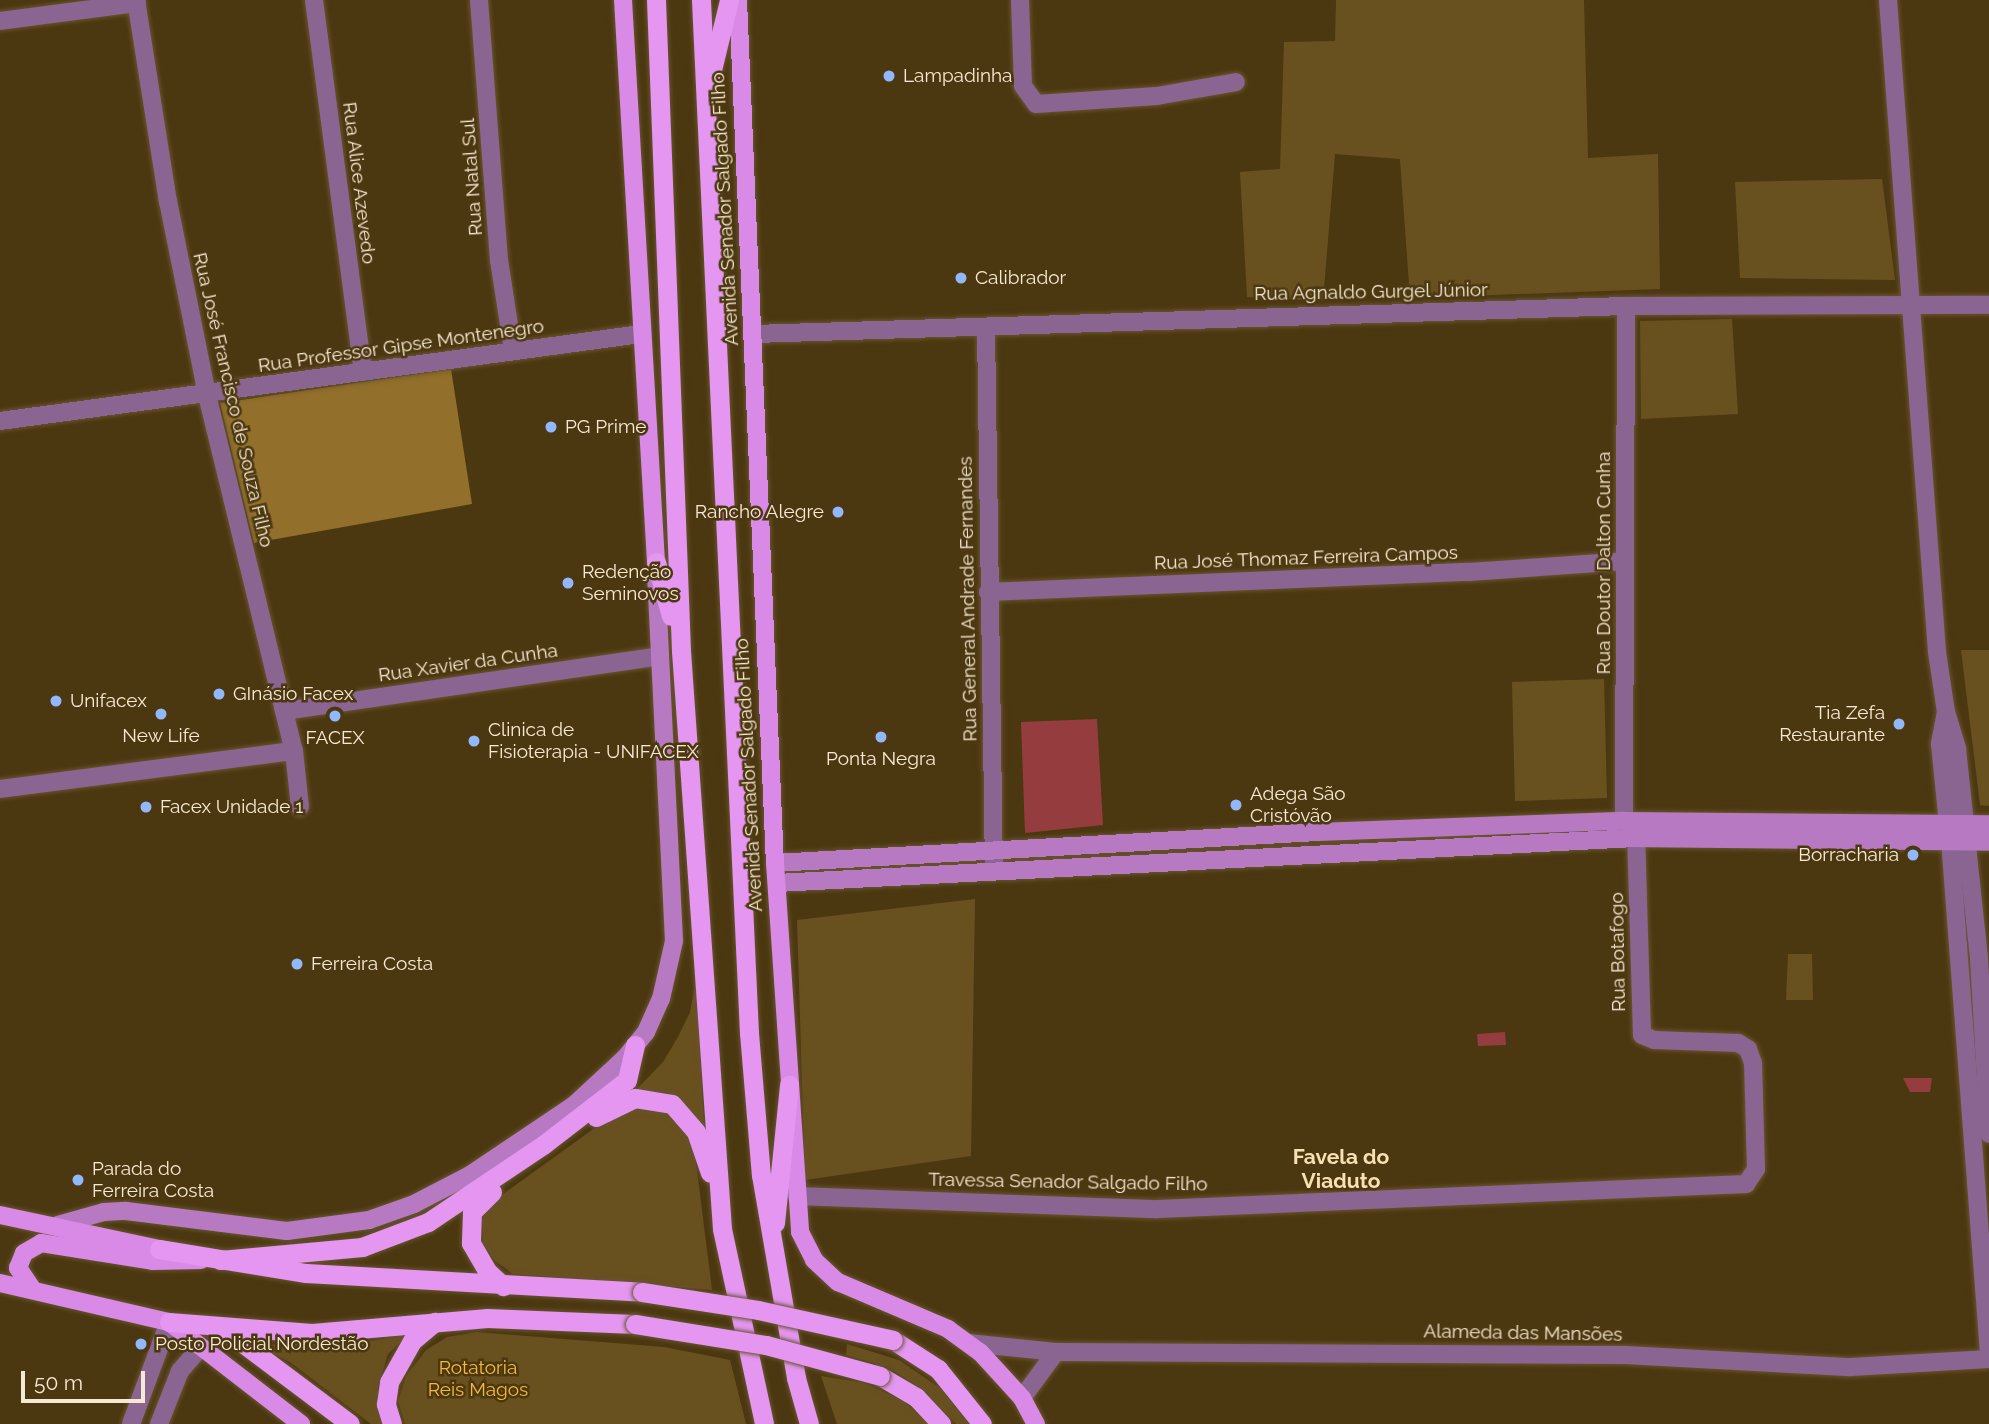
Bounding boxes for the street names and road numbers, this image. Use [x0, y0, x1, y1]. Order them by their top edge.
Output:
street label: Avenida Senador Salgado Filho [706, 72, 744, 346]
street label: Rua Alice Azevedo [338, 100, 380, 266]
street label: Rua Natal Sul [457, 117, 487, 237]
street label: Rua José Francisco de Souza Filho [188, 250, 278, 550]
street label: Rua Agnaldo Gurgel Júnior [1253, 279, 1489, 305]
street label: Rua Professor Gipse Montenegro [256, 315, 546, 377]
street label: Rua Doutor Dalton Cunha [1593, 451, 1615, 675]
street label: Rua General Andrade Fernandes [954, 456, 982, 742]
street label: Rua José Thomaz Ferreira Campos [1153, 541, 1459, 575]
street label: Avenida Senador Salgado Filho [730, 638, 768, 912]
street label: Rua Xavier da Cunha [377, 639, 559, 687]
street label: Rua Botafogo [1606, 892, 1630, 1012]
street label: Travessa Senador Salgado Filho [928, 1168, 1208, 1196]
street label: Alameda das Mansões [1423, 1320, 1623, 1346]

